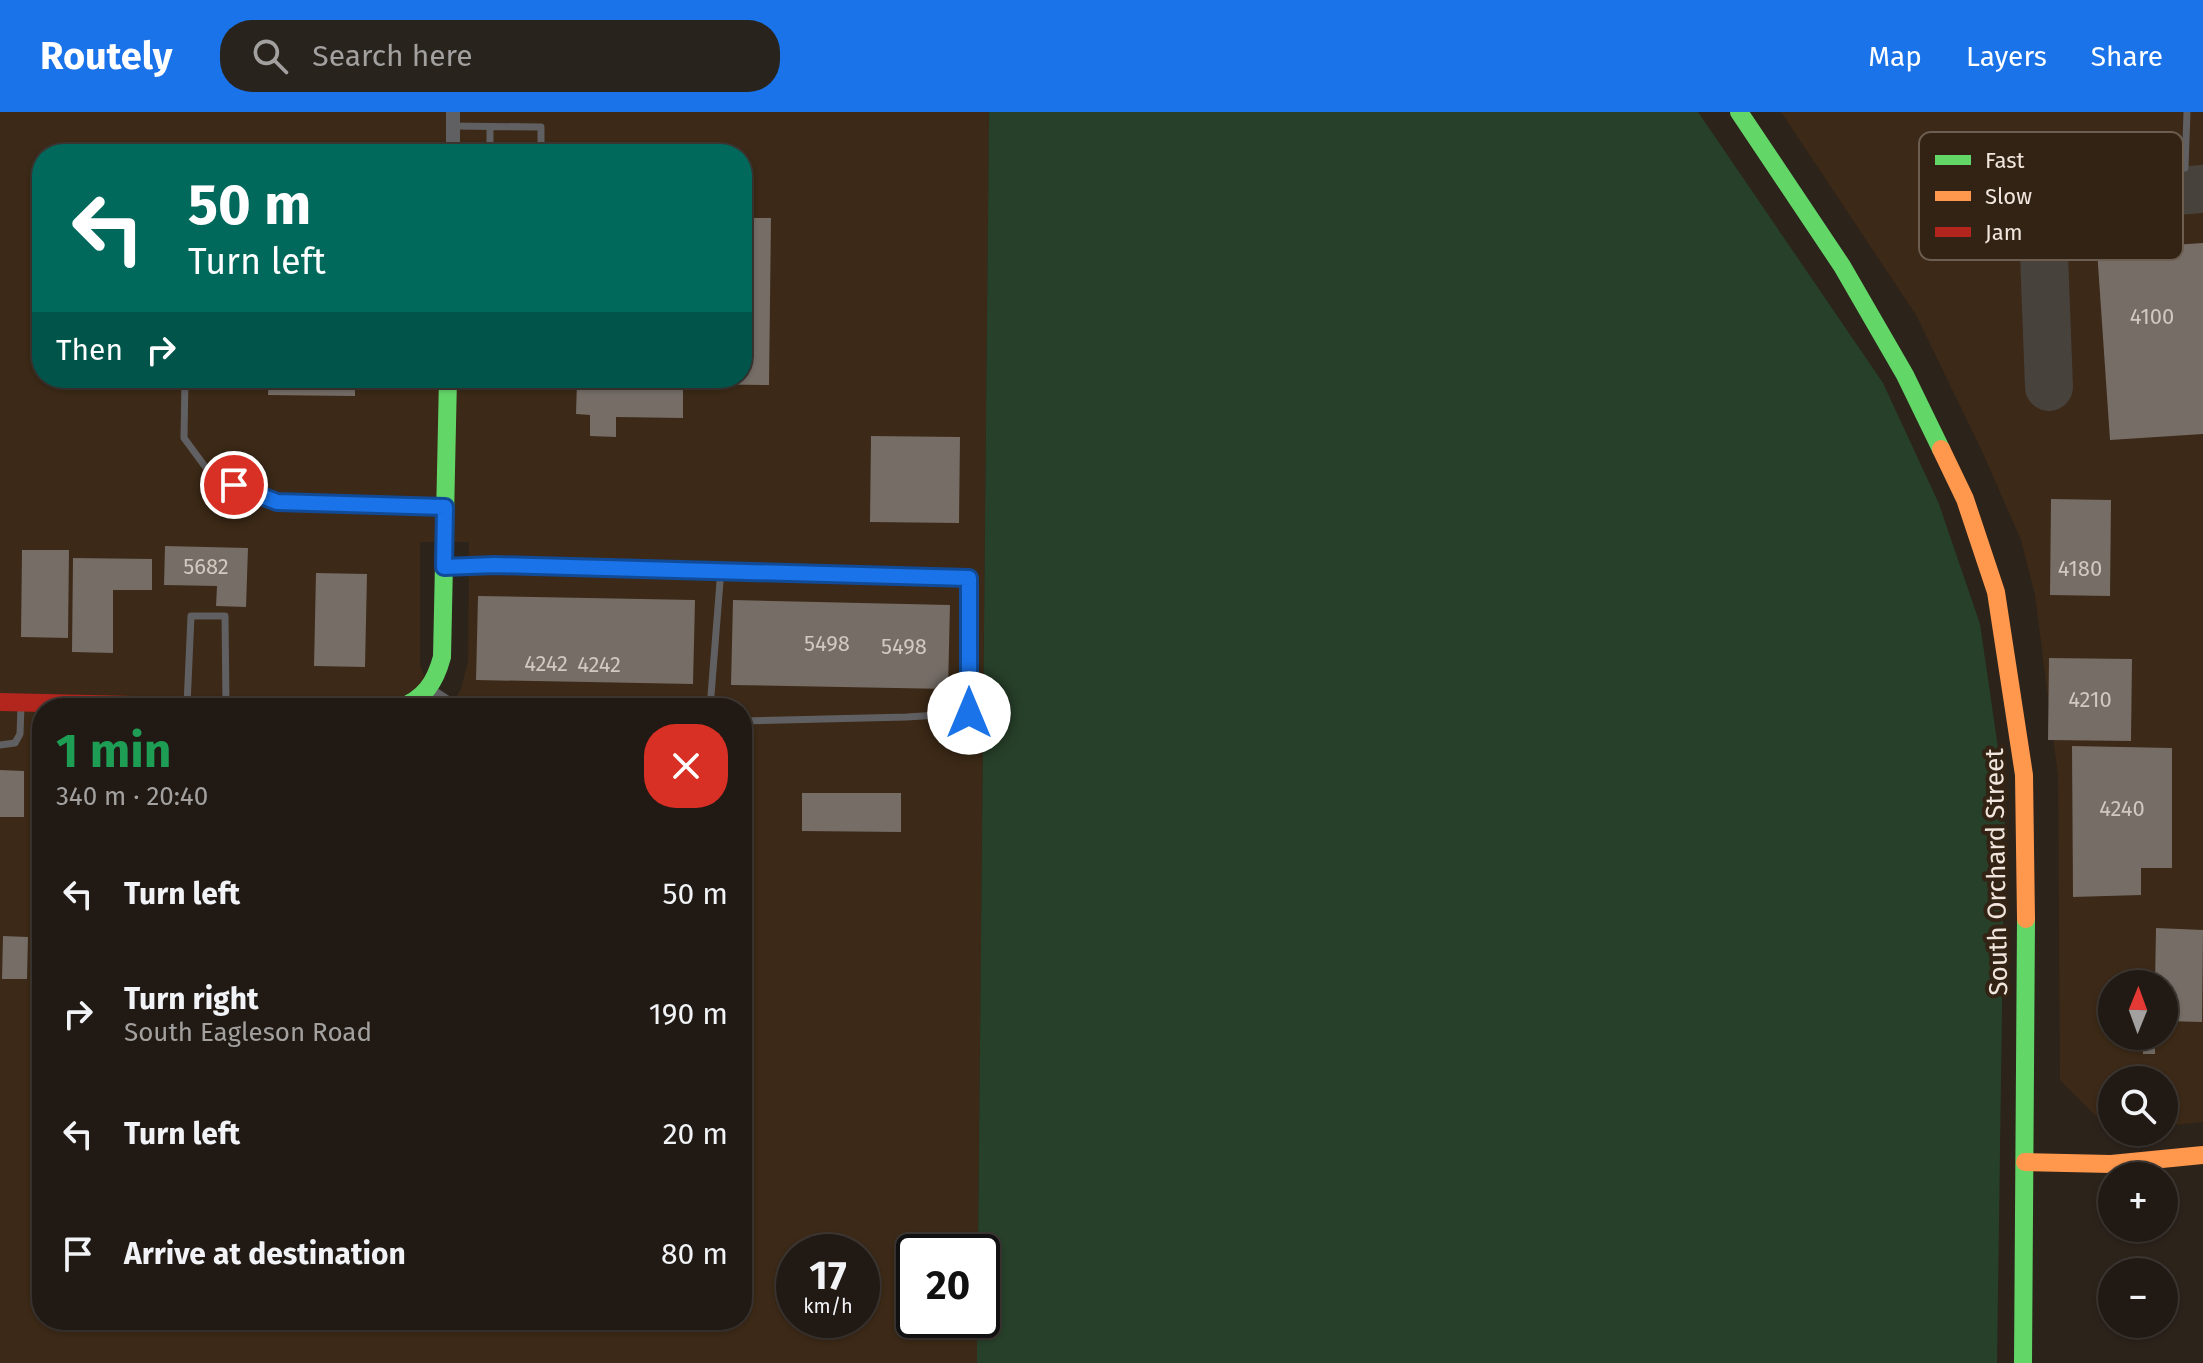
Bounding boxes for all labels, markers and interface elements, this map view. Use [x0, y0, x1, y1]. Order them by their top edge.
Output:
search box [220, 20, 780, 92]
text: Routely [40, 33, 172, 79]
icon: search [248, 34, 292, 78]
text: Search here [312, 38, 473, 74]
text: Map [1868, 40, 1922, 73]
text: Layers [1966, 40, 2047, 73]
text: Share [2091, 40, 2163, 73]
legend [1919, 132, 2183, 260]
text: Fast [1985, 147, 2025, 174]
text: 50 m [188, 172, 311, 239]
icon: left [56, 176, 160, 280]
text: Slow [1985, 183, 2032, 210]
text: Jam [1985, 219, 2023, 246]
text: Turn left [188, 240, 326, 284]
house number: 4100 [2130, 303, 2174, 330]
icon: right [139, 328, 183, 372]
text: Then [56, 332, 123, 368]
pin [200, 451, 268, 519]
icon: arrive [212, 463, 256, 507]
house number: 5682 [183, 553, 229, 580]
house number: 4180 [2058, 555, 2102, 582]
house number: 5498 [804, 630, 850, 657]
house number: 5498 [881, 633, 927, 660]
house number: 4242 [524, 650, 568, 677]
house number: 4242 [577, 651, 621, 678]
position arrow [927, 671, 1011, 755]
house number: 4210 [2068, 686, 2112, 713]
text: 1 min [56, 722, 171, 780]
button: close [644, 724, 728, 808]
street label: South Orchard Street [1979, 747, 2014, 996]
text: 340 m · 20:40 [56, 781, 208, 812]
house number: 4240 [2099, 795, 2145, 822]
icon: left [56, 872, 100, 916]
text: Turn left [124, 876, 240, 912]
text: 50 m [663, 876, 728, 912]
north arrow [2098, 970, 2178, 1050]
map controls [2098, 970, 2178, 1338]
text: Turn right [124, 981, 259, 1017]
icon: right [56, 992, 100, 1036]
text: 190 m [649, 996, 728, 1032]
text: South Eagleson Road [124, 1017, 372, 1048]
button: search [2098, 1066, 2178, 1146]
icon: left [56, 1112, 100, 1156]
text: Turn left [124, 1116, 240, 1152]
text: 20 m [663, 1116, 728, 1152]
button: + [2098, 1162, 2178, 1242]
icon: arrive [56, 1232, 100, 1276]
speed limit sign: 20 [896, 1234, 1000, 1338]
text: Arrive at destination [124, 1236, 406, 1272]
text: 80 m [661, 1236, 728, 1272]
text: 17 [809, 1252, 847, 1300]
button: − [2098, 1258, 2178, 1338]
text: km/h [803, 1294, 853, 1318]

